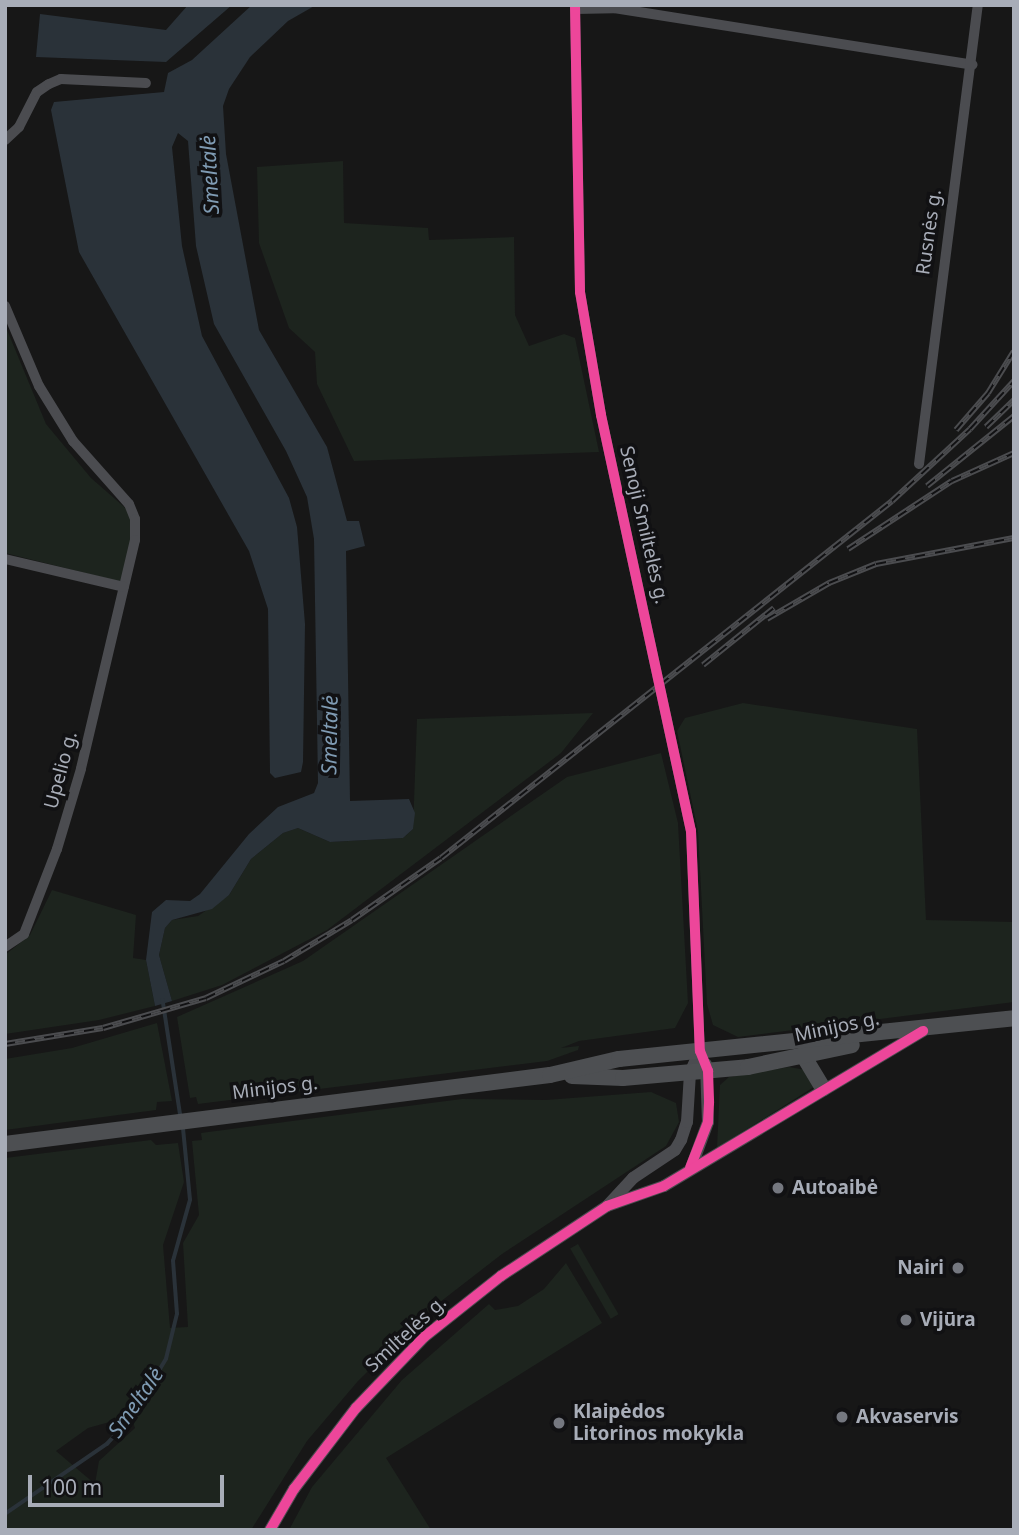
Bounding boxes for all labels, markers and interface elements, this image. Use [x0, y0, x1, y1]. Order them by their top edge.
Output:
water label: Smeltalė [194, 135, 224, 215]
street label: Rusnės g. [912, 188, 946, 276]
street label: Senoji Smiltelės g. [615, 444, 673, 606]
water label: Smeltalė [316, 695, 342, 775]
street label: Upelio g. [40, 729, 82, 811]
street label: Minijos g. [793, 1007, 881, 1047]
street label: Minijos g. [231, 1071, 319, 1105]
place label: Autoaibė [792, 1177, 878, 1199]
marker: Autoaibė [770, 1180, 786, 1196]
place label: Nairi [897, 1257, 944, 1279]
marker: Nairi [950, 1260, 966, 1276]
street label: Smiltelės g. [361, 1291, 451, 1377]
place label: Vijūra [920, 1309, 976, 1331]
marker: Vijūra [898, 1312, 914, 1328]
water label: Smeltalė [102, 1362, 168, 1442]
place label: Klaipėdos Litorinos mokykla [573, 1401, 744, 1445]
place label: Akvaservis [856, 1406, 959, 1428]
marker: Akvaservis [834, 1409, 850, 1425]
marker: Klaipėdos Litorinos mokykla [551, 1415, 567, 1431]
scale bar [32, 1462, 228, 1506]
text: 100 m [41, 1473, 102, 1501]

